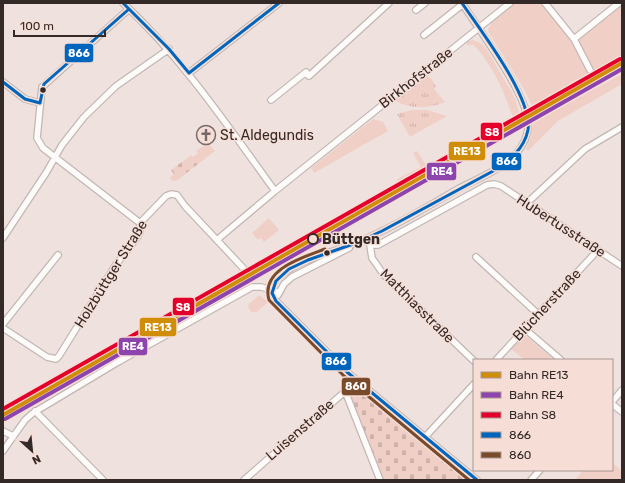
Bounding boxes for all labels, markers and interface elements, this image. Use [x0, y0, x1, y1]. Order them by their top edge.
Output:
scale bar [14, 12, 105, 38]
text: 100 m [20, 19, 54, 33]
line badge: 866 [64, 43, 94, 63]
street label: Birkhofstraße [376, 44, 456, 112]
text: 866 [68, 47, 90, 60]
unlabelled marker [38, 85, 48, 95]
line badge: S8 [480, 122, 503, 141]
church icon: St. Aldegundis [195, 124, 217, 146]
text: S8 [485, 126, 499, 139]
place label: St. Aldegundis [220, 127, 314, 144]
line badge: RE13 [448, 141, 486, 161]
text: RE13 [453, 145, 481, 158]
line badge: 866 [491, 152, 522, 171]
text: 866 [496, 155, 518, 168]
line badge: RE4 [426, 162, 457, 181]
text: RE4 [431, 165, 454, 178]
street label: Hubertusstraße [513, 191, 609, 261]
street label: Holzbüttger Straße [71, 217, 151, 331]
place label: Büttgen [322, 231, 380, 248]
marker: Büttgen [307, 233, 319, 245]
unlabelled marker [322, 248, 332, 258]
street label: Matthiasstraße [376, 265, 458, 347]
street label: Blücherstraße [509, 265, 585, 345]
line badge: S8 [172, 297, 195, 316]
text: S8 [176, 301, 190, 314]
line badge: RE13 [139, 317, 177, 337]
text: RE13 [144, 321, 172, 334]
line badge: RE4 [118, 337, 148, 356]
text: RE4 [122, 340, 145, 353]
line badge: 866 [321, 352, 352, 371]
text: 866 [325, 355, 347, 368]
legend [473, 359, 613, 471]
text: Bahn RE13 [509, 368, 569, 382]
line badge: 860 [341, 377, 371, 396]
text: 860 [345, 380, 367, 393]
text: Bahn RE4 [509, 388, 564, 402]
street label: Luisenstraße [263, 396, 338, 464]
text: Bahn S8 [509, 408, 556, 422]
text: 866 [509, 428, 531, 442]
north arrow [12, 431, 52, 471]
text: 860 [509, 448, 532, 462]
text: N [30, 452, 43, 467]

